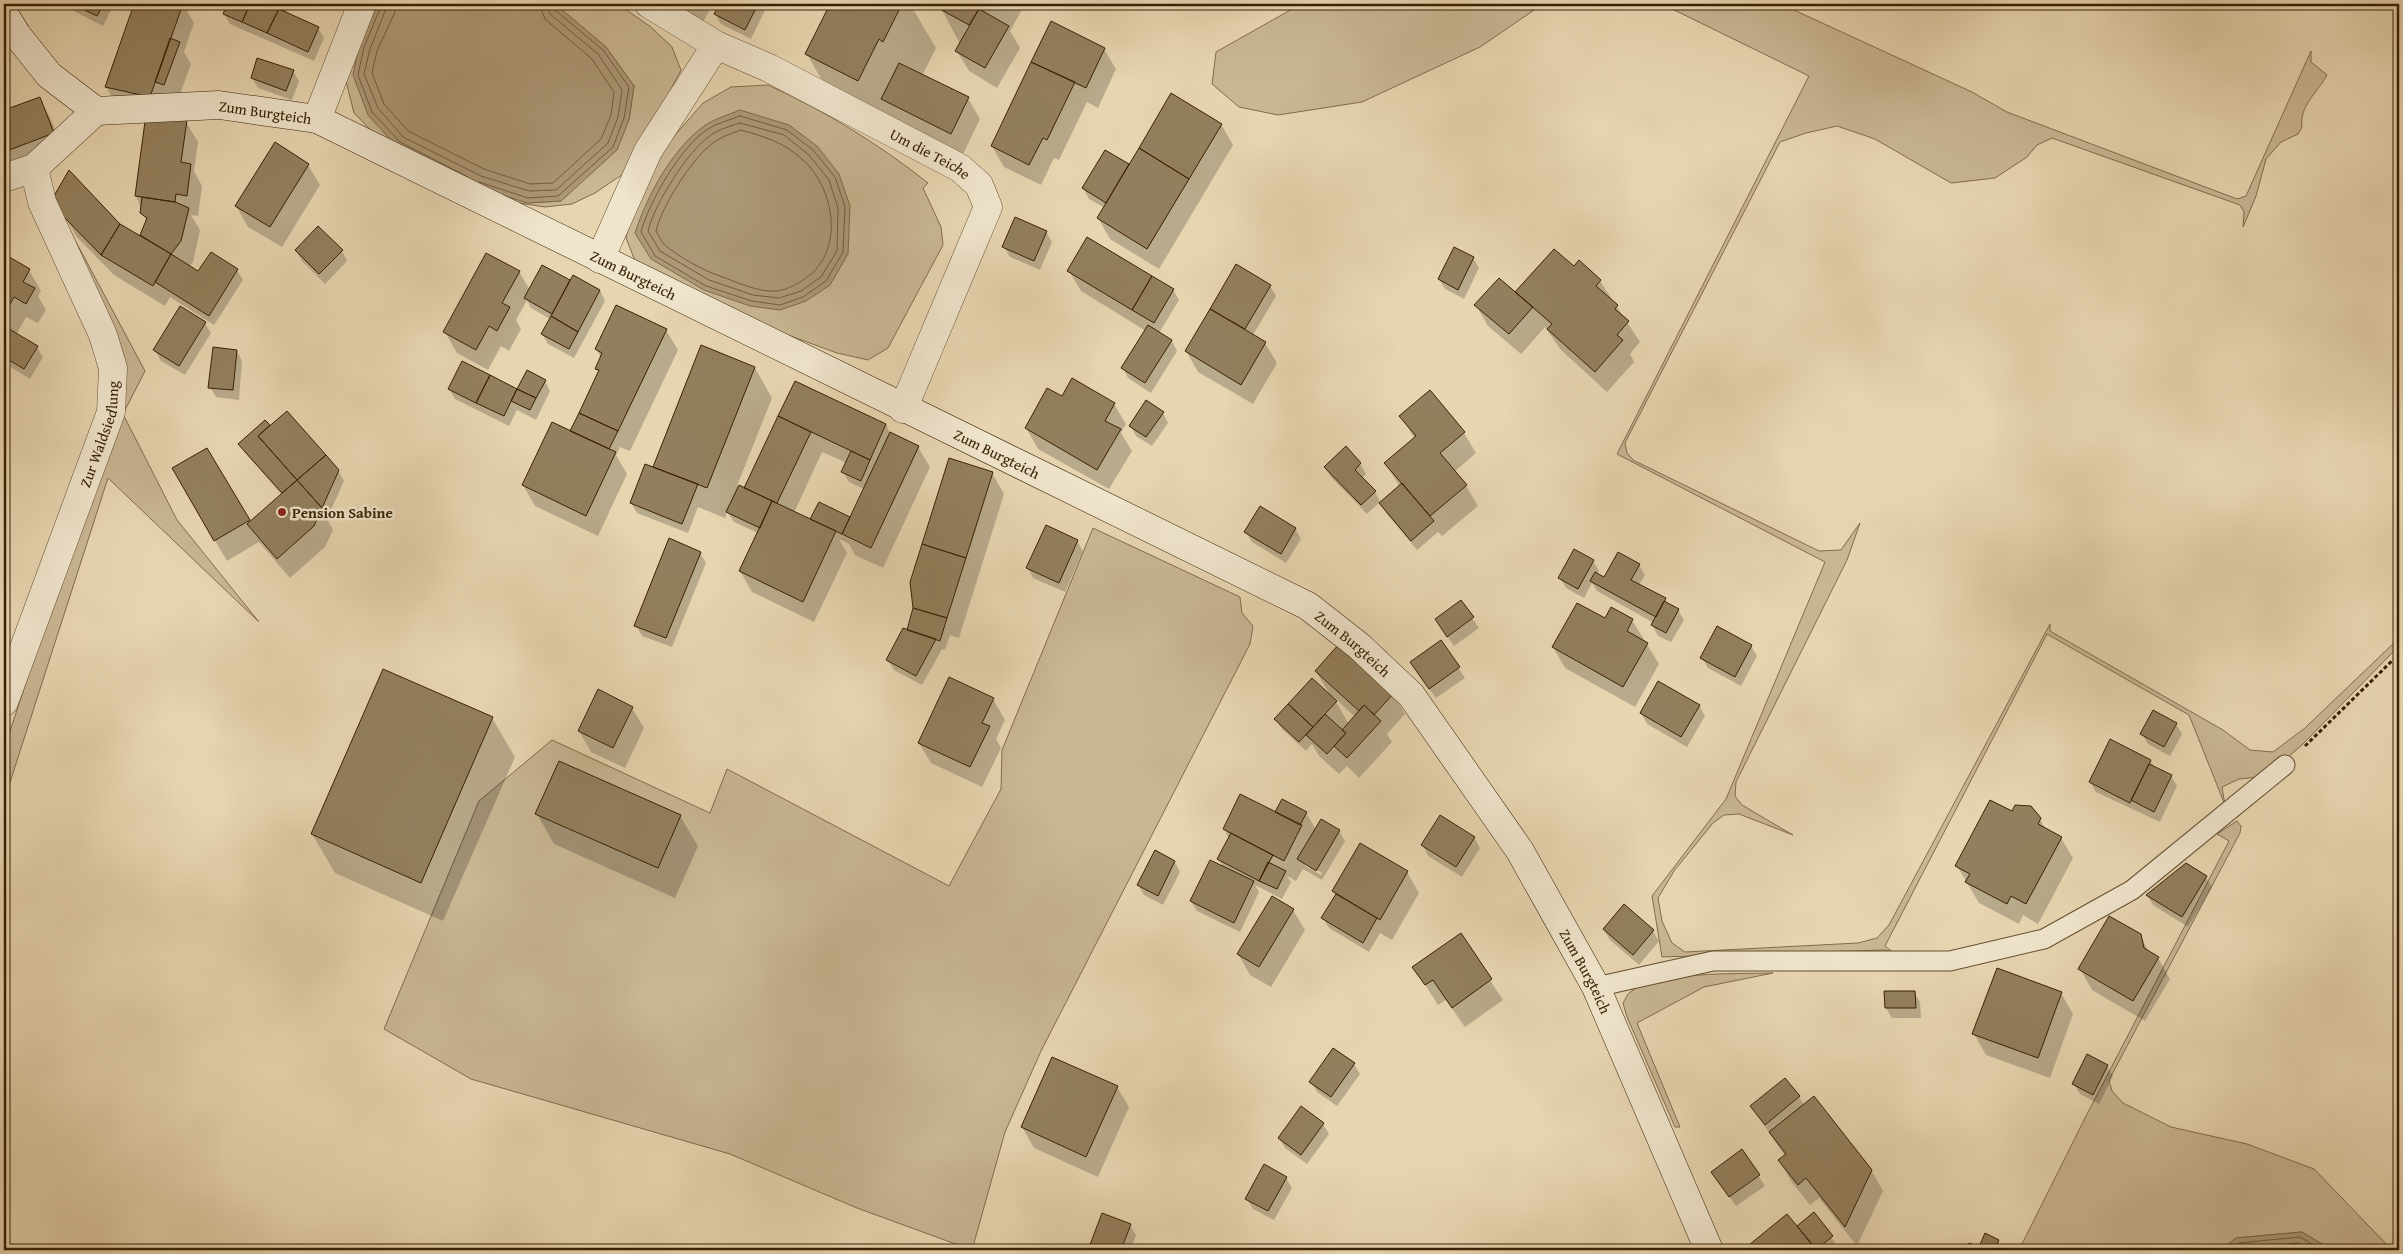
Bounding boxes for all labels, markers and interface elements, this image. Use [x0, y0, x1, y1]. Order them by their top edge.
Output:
street label: Zum Burgteich [218, 95, 314, 129]
street label: Um die Teiche [887, 123, 976, 184]
street label: Zum Burgteich [587, 245, 681, 305]
street label: Zur Waldsiedlung [74, 380, 123, 490]
street label: Zum Burgteich [951, 423, 1044, 483]
place label: Pension Sabine [292, 502, 393, 523]
marker: Pension Sabine [276, 506, 288, 518]
street label: Zum Burgteich [1311, 605, 1396, 682]
street label: Zum Burgteich [1555, 925, 1617, 1017]

